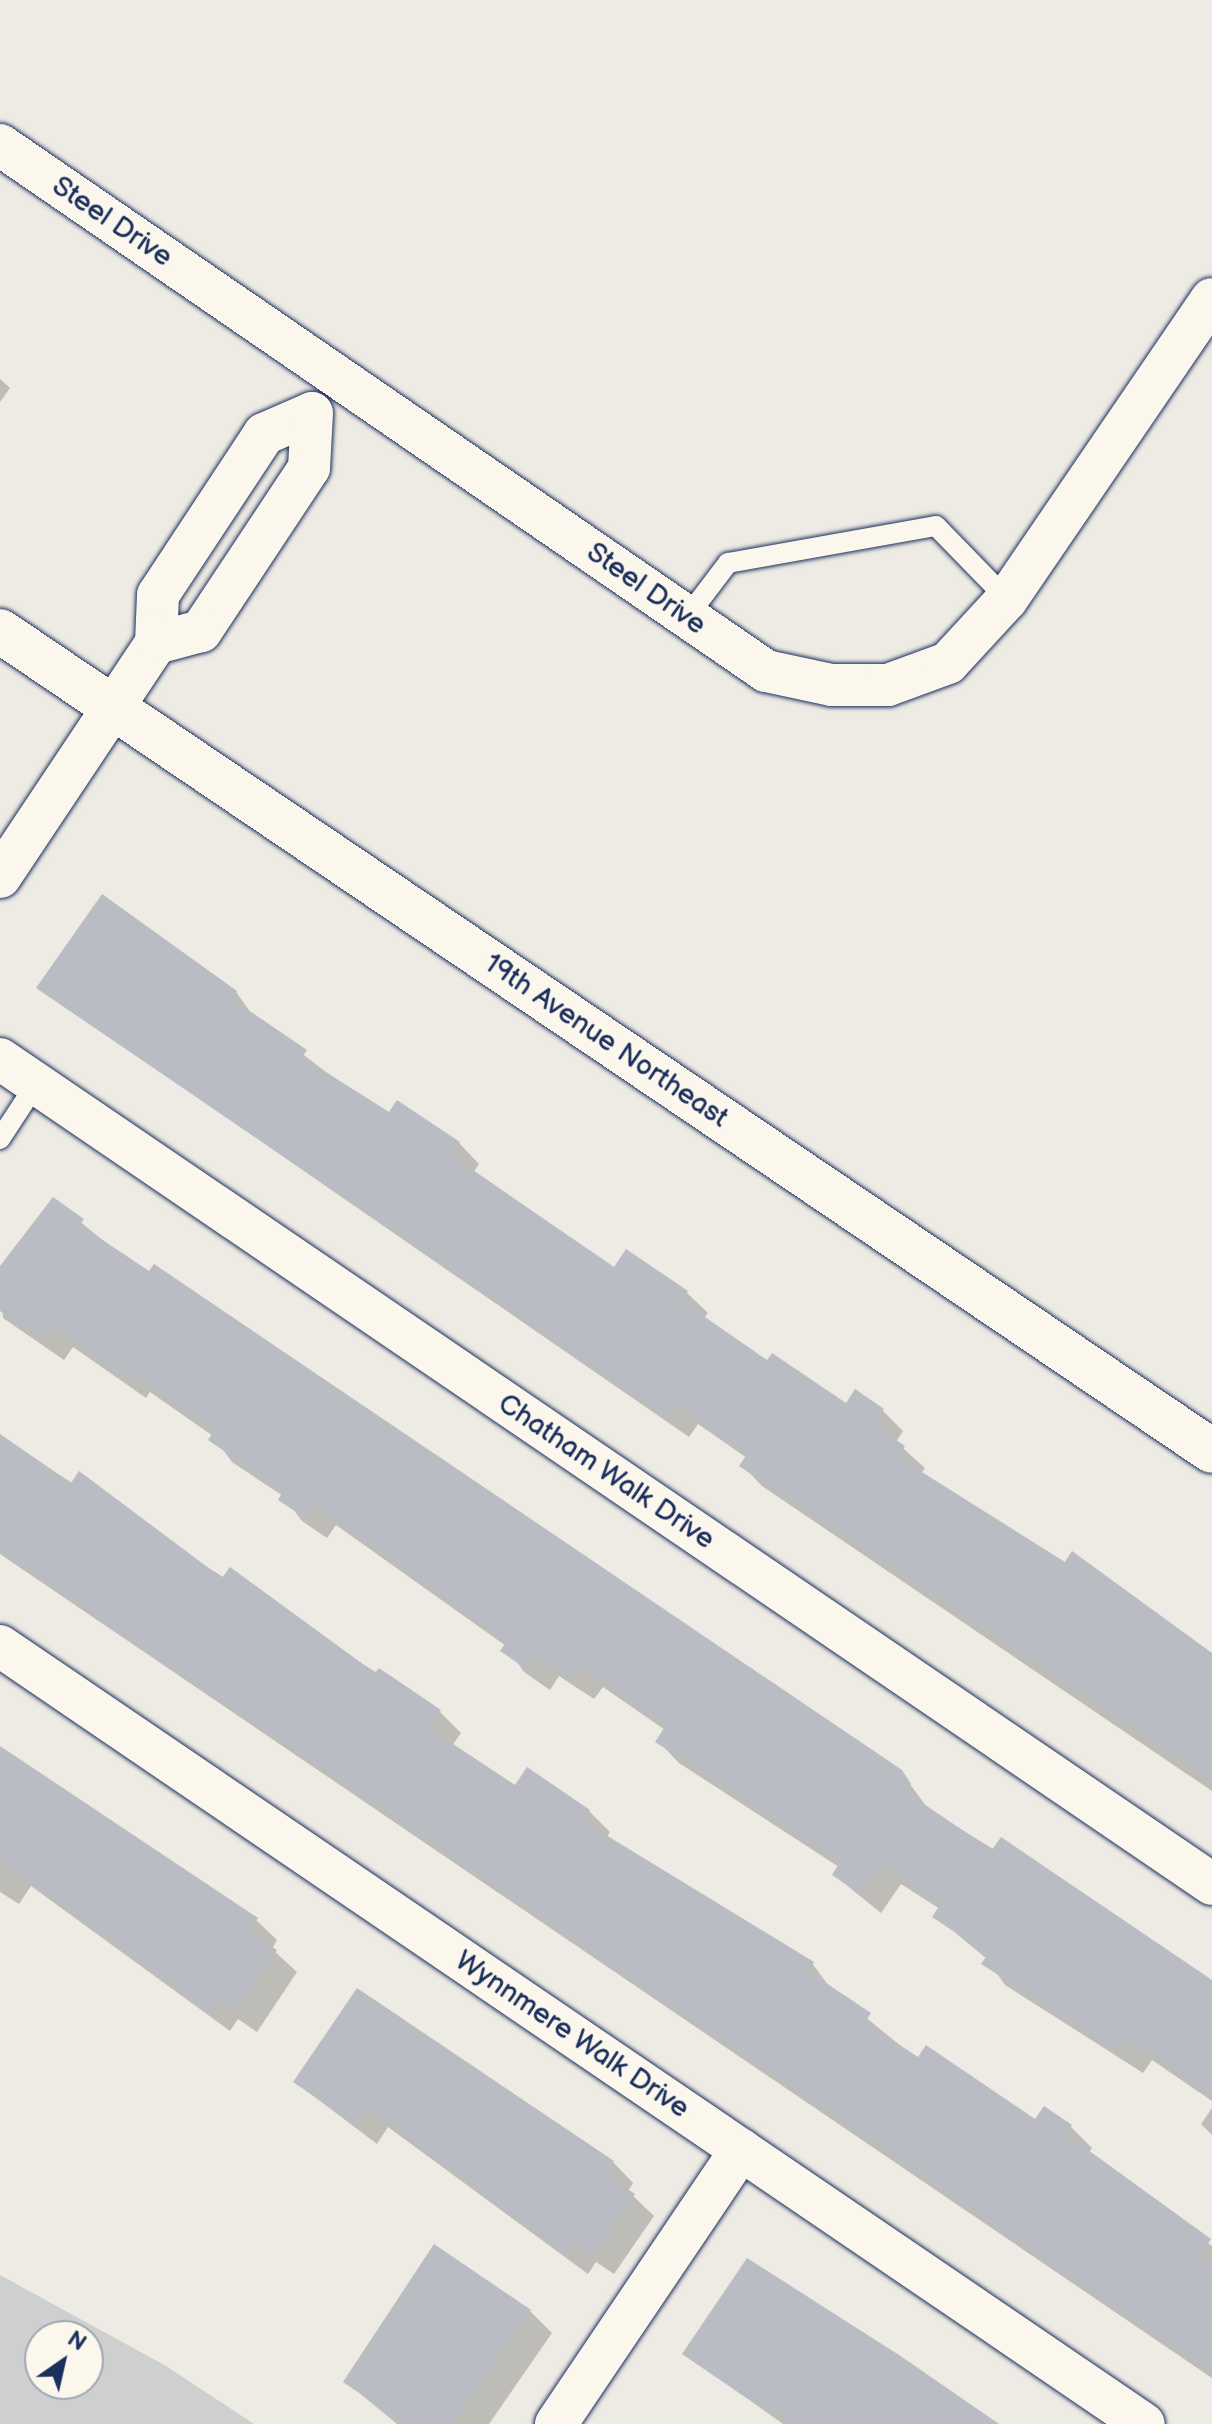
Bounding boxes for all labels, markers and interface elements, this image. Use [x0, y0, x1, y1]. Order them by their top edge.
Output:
street label: Steel Drive [46, 170, 178, 274]
street label: Steel Drive [580, 536, 712, 642]
street label: 19th Avenue Northeast [478, 947, 734, 1135]
street label: Chatham Walk Drive [491, 1387, 721, 1557]
street label: Wynnmere Walk Drive [448, 1944, 696, 2126]
north arrow [24, 2320, 104, 2400]
text: N [62, 2326, 91, 2357]

